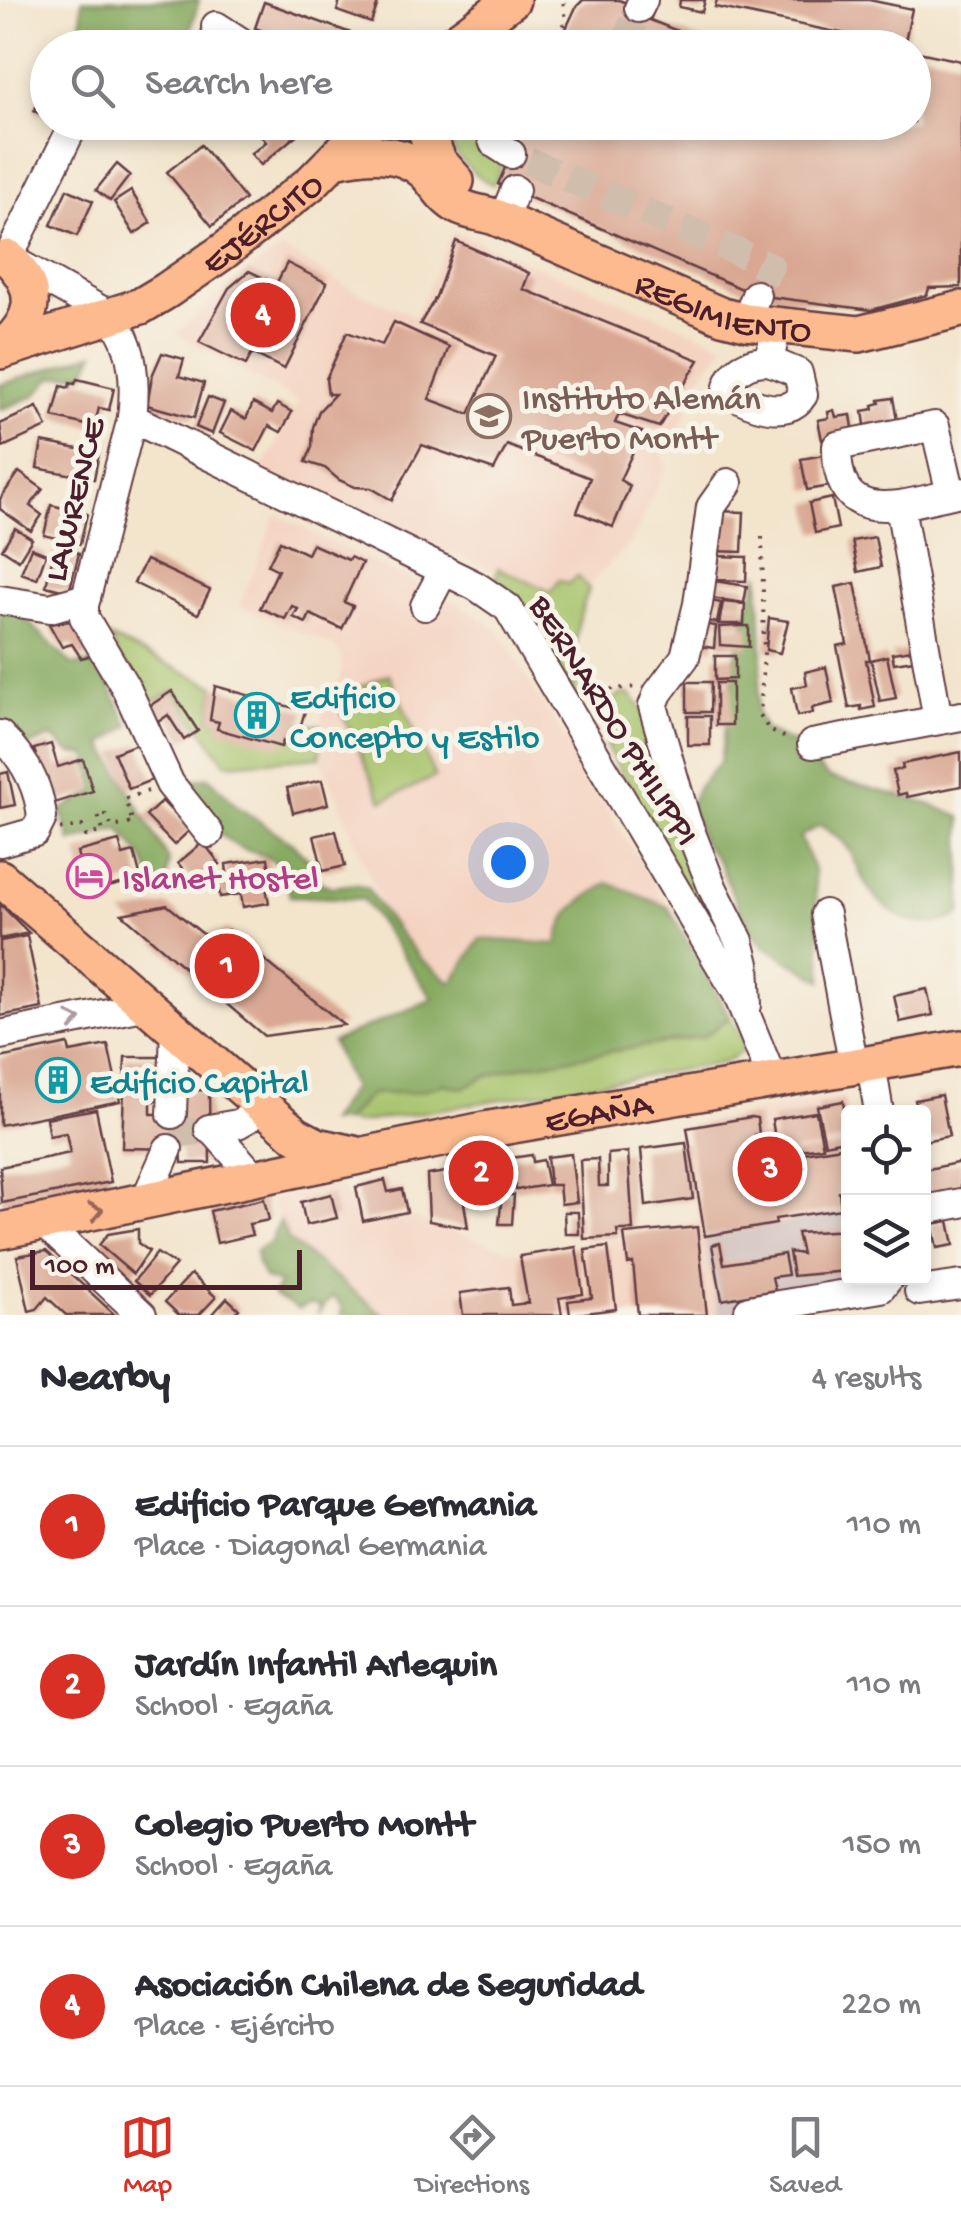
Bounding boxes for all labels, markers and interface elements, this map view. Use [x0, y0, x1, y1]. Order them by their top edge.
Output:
search box [30, 30, 931, 140]
icon: search [65, 58, 120, 113]
text: Search here [145, 63, 332, 107]
street label: EJÉRCITO [196, 166, 333, 286]
street label: REGIMIENTO [627, 265, 813, 355]
pin: 4 [230, 278, 296, 352]
place label: Instituto Alemán Puerto Montt [521, 381, 761, 462]
school or university icon: Instituto Alemán Puerto Montt [466, 393, 512, 439]
street label: LAWRENCE [37, 413, 118, 586]
street label: BERNARDO PHILIPPI [517, 588, 705, 855]
place label: Edificio Concepto y Estilo [290, 680, 540, 761]
building icon: Edificio Concepto y Estilo [234, 692, 280, 738]
your location [483, 837, 534, 888]
hotel icon: Islanet Hostel [66, 853, 112, 899]
place label: Islanet Hostel [122, 861, 319, 902]
pin: 1 [194, 928, 260, 1004]
one-way arrow [65, 1010, 82, 1031]
building icon: Edificio Capital [35, 1057, 81, 1103]
place label: Edificio Capital [90, 1065, 309, 1106]
street label: EGAÑA [542, 1086, 658, 1145]
map controls [841, 1105, 931, 1285]
button: locate [841, 1105, 931, 1195]
pin: 3 [738, 1132, 802, 1206]
pin: 2 [448, 1136, 514, 1210]
button: layers [841, 1195, 931, 1285]
one-way arrow [87, 1202, 104, 1223]
scale bar [30, 1245, 302, 1290]
text: 100 m [45, 1251, 115, 1284]
text: Nearby [40, 1356, 170, 1405]
text: 4 results [812, 1361, 921, 1399]
text: Edificio Parque Germania [135, 1485, 536, 1529]
text: 1 [66, 1507, 79, 1545]
text: 110 m [847, 1507, 921, 1545]
text: Place · Diagonal Germania [135, 1529, 486, 1567]
text: Jardín Infantil Arlequin [135, 1645, 497, 1689]
text: 2 [65, 1667, 80, 1705]
text: 110 m [847, 1667, 921, 1705]
text: School · Egaña [135, 1689, 332, 1727]
text: Colegio Puerto Montt [135, 1805, 473, 1849]
text: 3 [64, 1827, 81, 1865]
text: 150 m [843, 1827, 921, 1865]
text: School · Egaña [135, 1849, 332, 1887]
text: Asociación Chilena de Seguridad [135, 1965, 642, 2009]
text: 4 [65, 1987, 80, 2025]
text: 220 m [841, 1987, 921, 2025]
text: Place · Ejército [135, 2009, 335, 2047]
tab: Map [120, 2110, 175, 2203]
tab: Directions [415, 2110, 529, 2203]
tab: Saved [769, 2110, 841, 2203]

